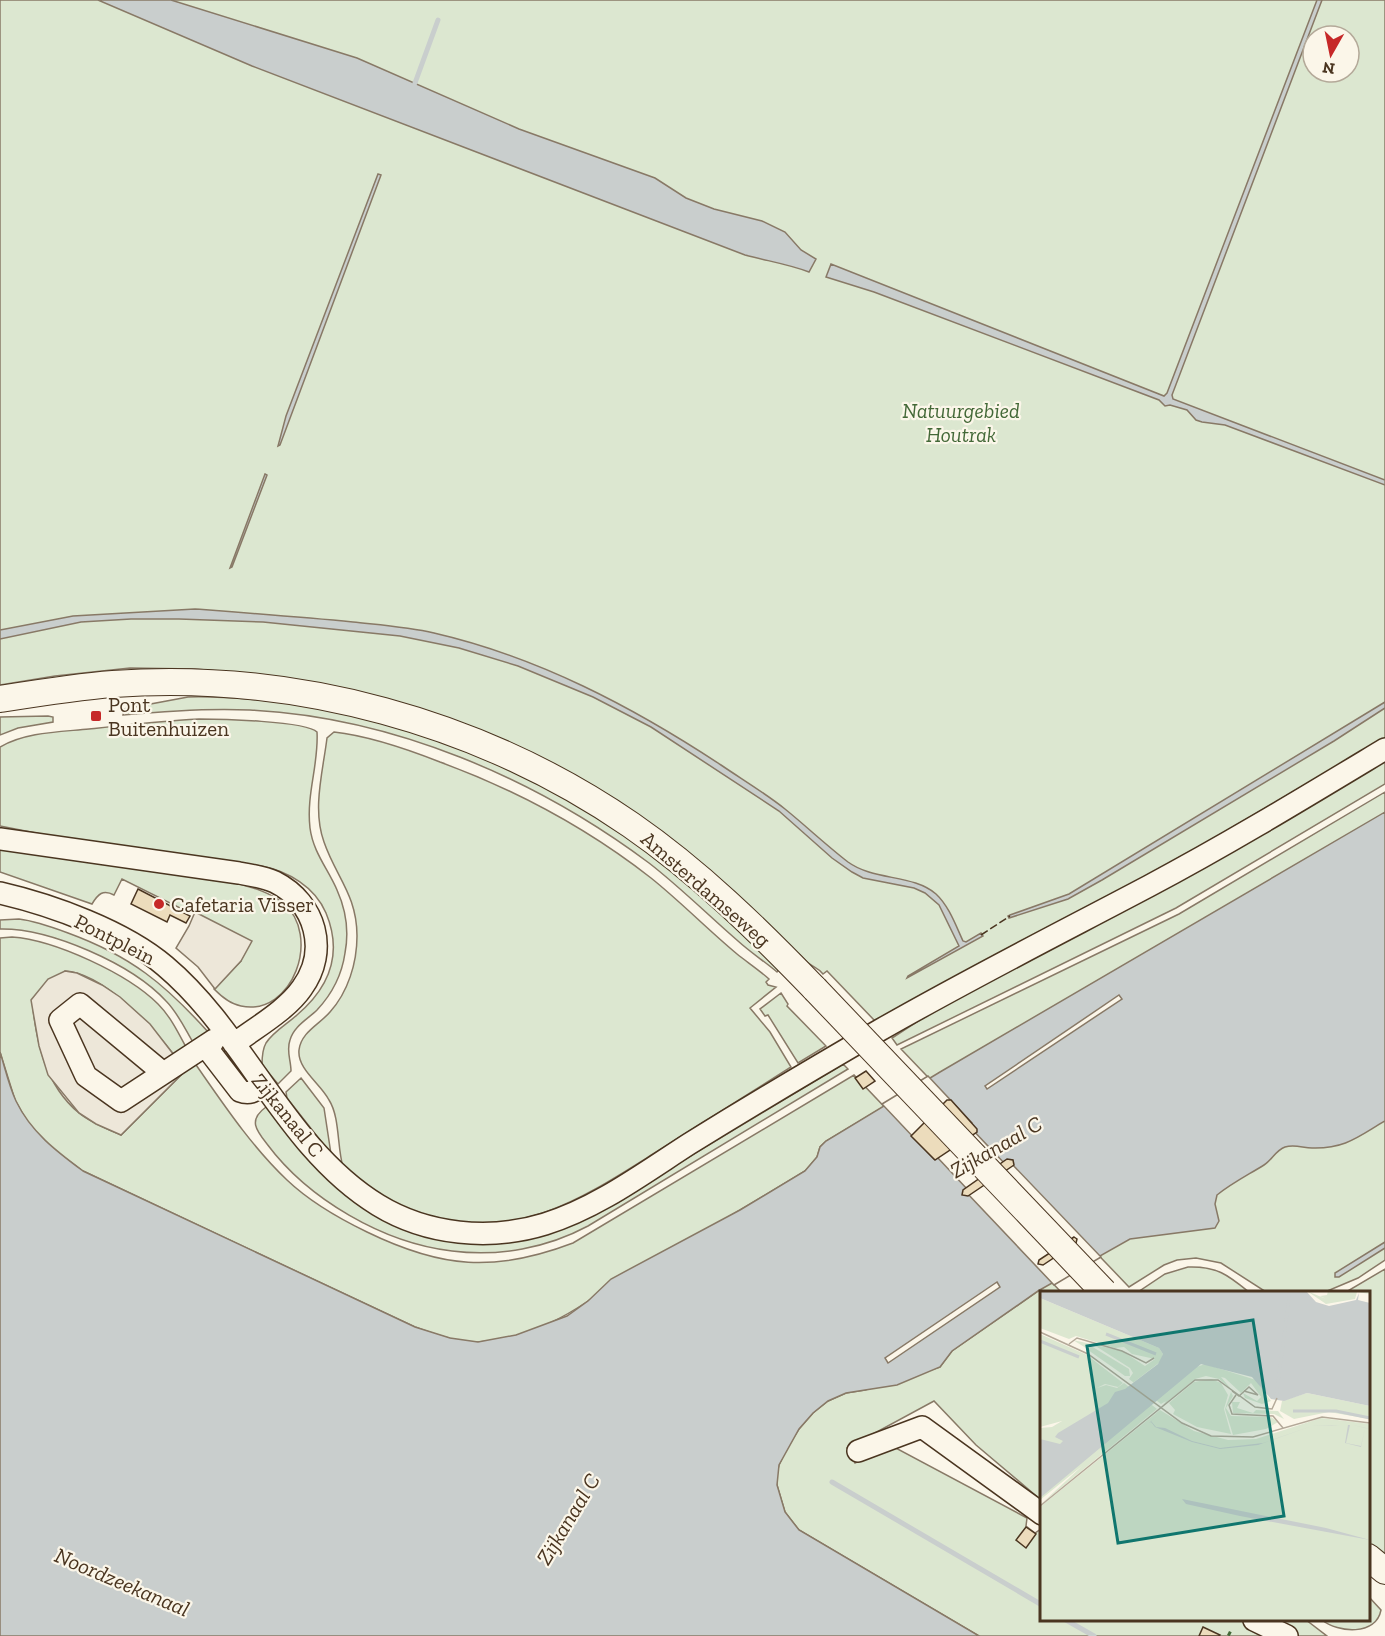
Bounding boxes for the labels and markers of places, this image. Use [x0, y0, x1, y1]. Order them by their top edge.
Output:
place label: Pont Buitenhuizen [108, 692, 229, 741]
marker: Pont Buitenhuizen [89, 709, 103, 723]
place label: Cafetaria Visser [171, 892, 314, 917]
marker: Cafetaria Visser [152, 897, 166, 911]

